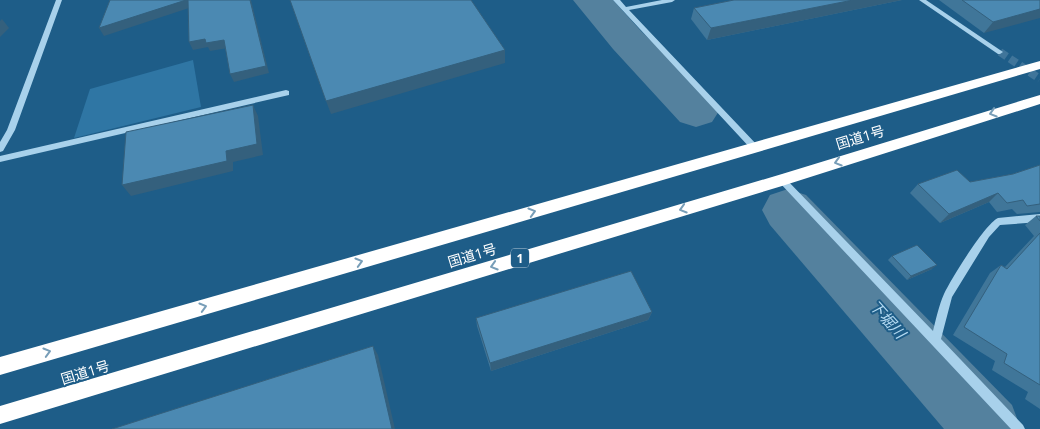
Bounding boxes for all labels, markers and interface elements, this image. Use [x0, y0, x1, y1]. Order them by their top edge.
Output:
one-way arrow [990, 108, 998, 118]
street label: 国道1号 [833, 121, 887, 153]
one-way arrow [835, 156, 843, 166]
one-way arrow [679, 204, 688, 214]
one-way arrow [528, 207, 536, 218]
street label: 国道1号 [445, 239, 499, 271]
road number: 1 [511, 248, 529, 268]
one-way arrow [355, 257, 363, 268]
one-way arrow [490, 261, 499, 271]
water label: 下堀川 [866, 296, 912, 344]
one-way arrow [198, 303, 207, 313]
one-way arrow [42, 348, 50, 358]
street label: 国道1号 [58, 356, 112, 388]

